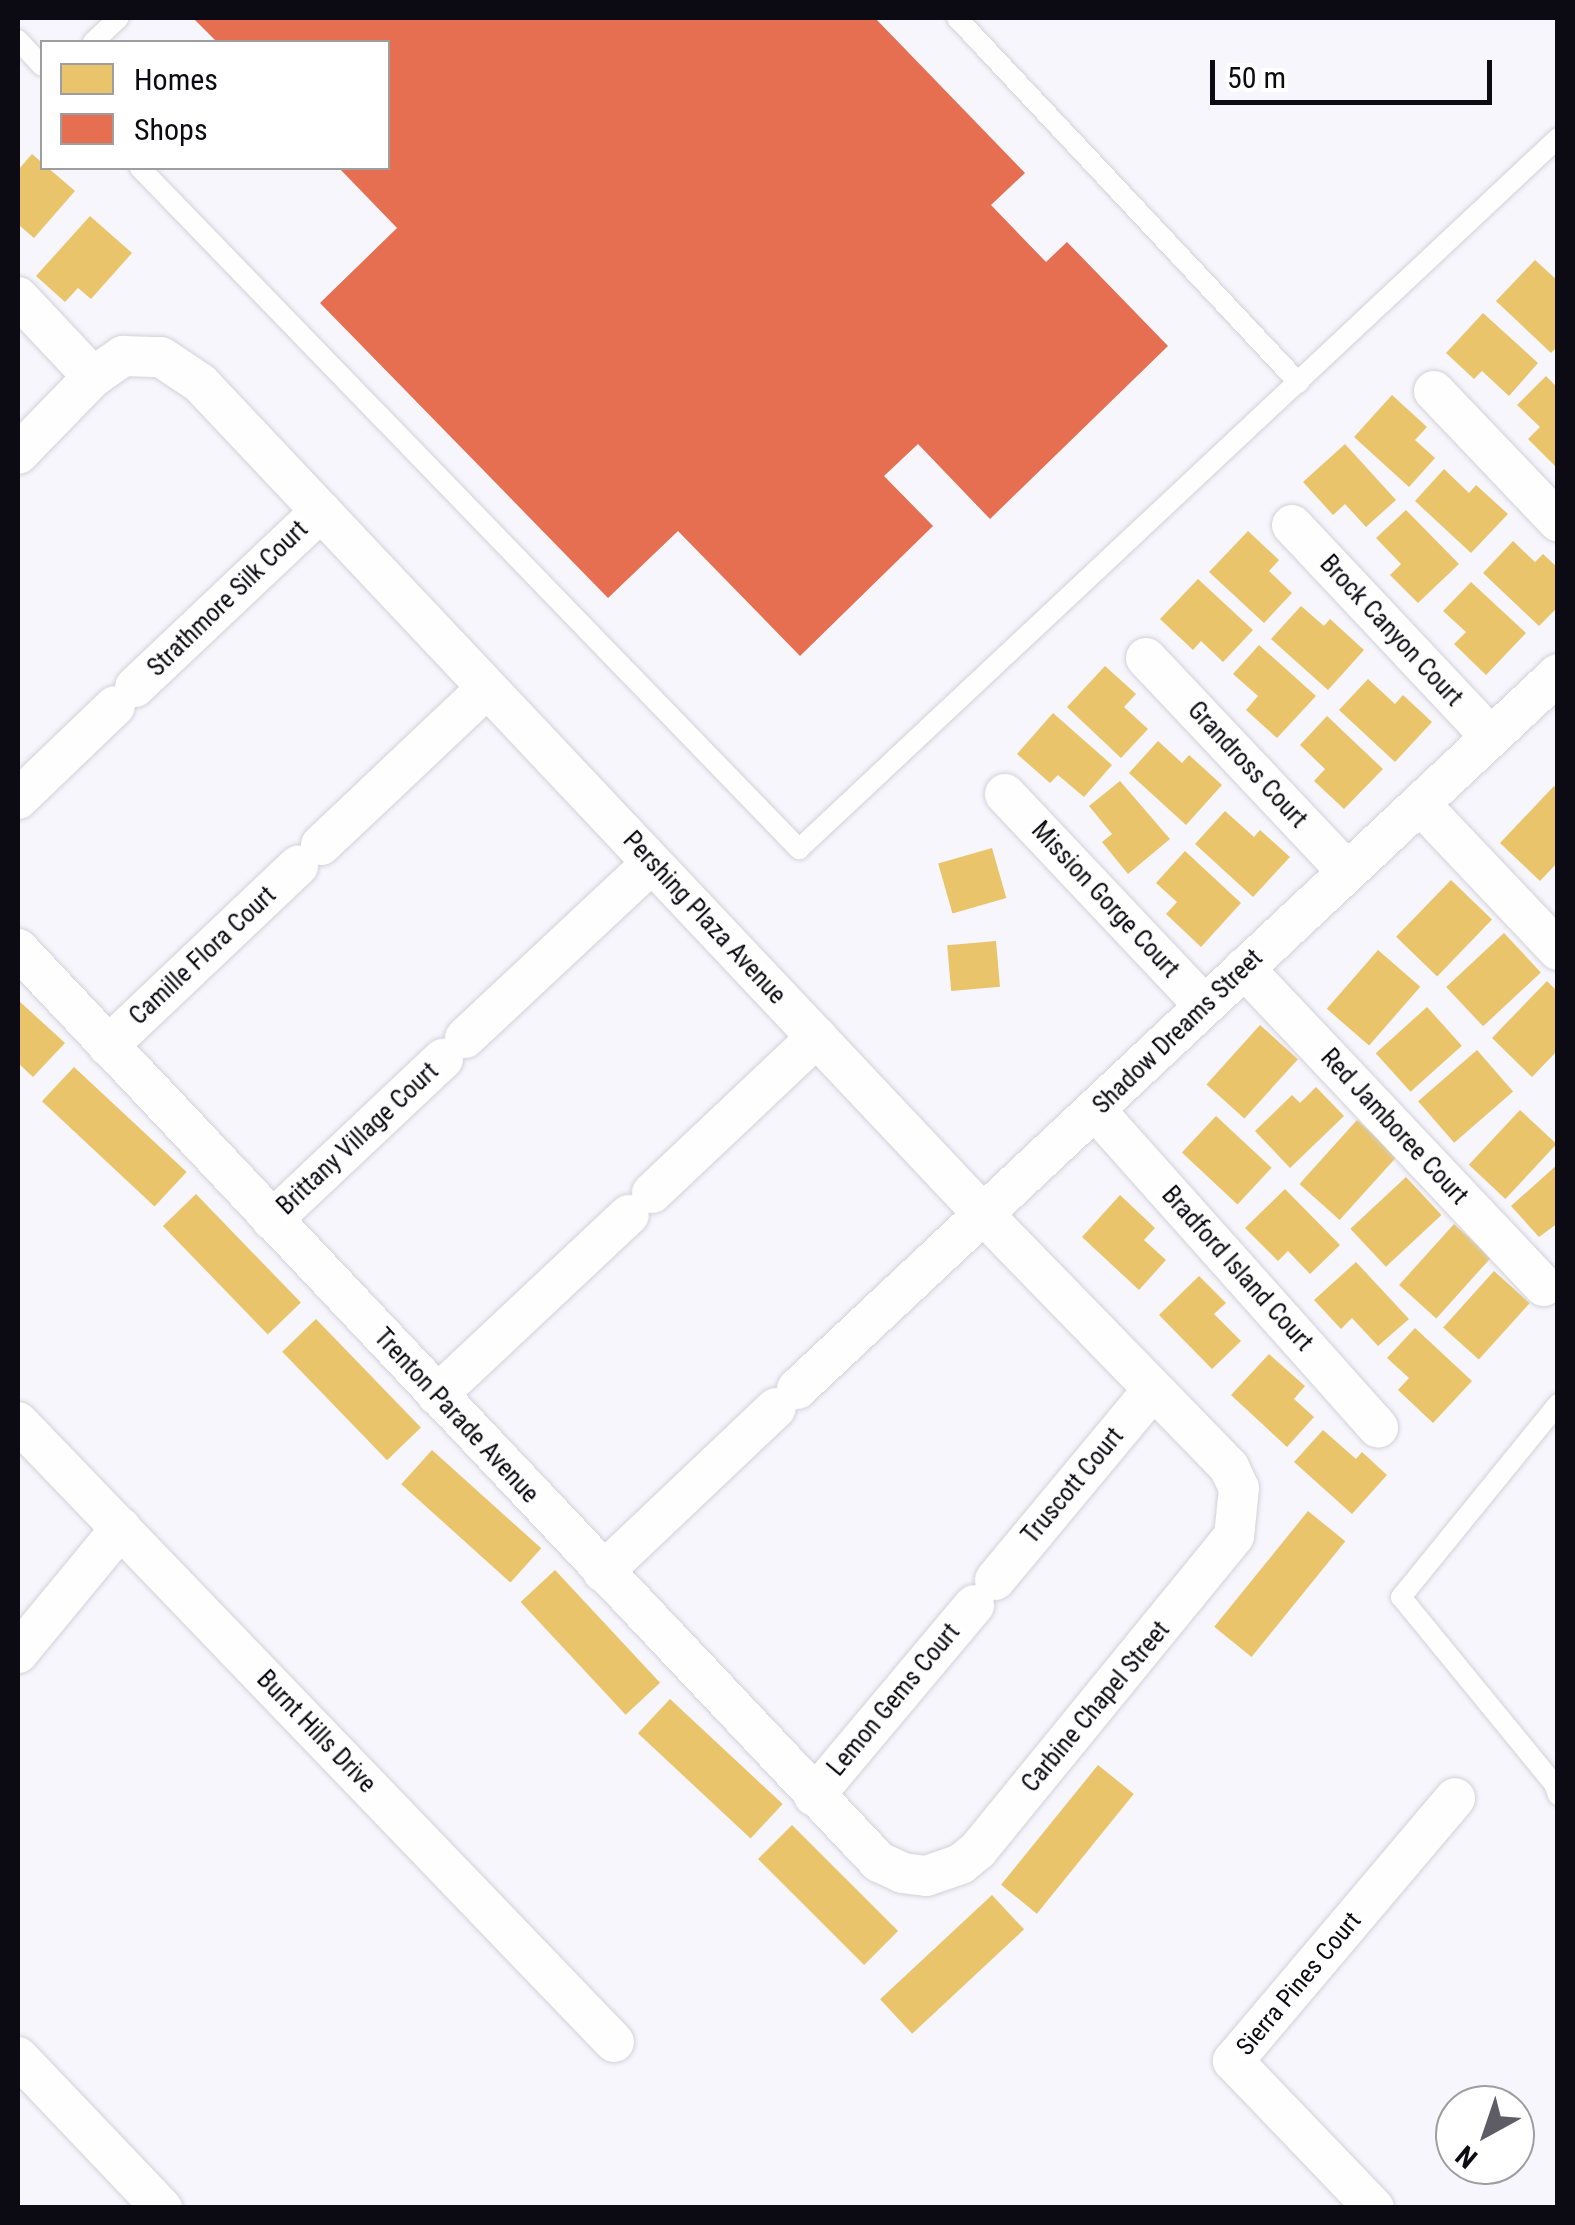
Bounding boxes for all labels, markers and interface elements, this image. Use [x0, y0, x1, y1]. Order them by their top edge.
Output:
legend [40, 40, 390, 170]
scale bar [1215, 40, 1498, 102]
text: 50 m [1227, 60, 1286, 95]
text: Homes [134, 62, 218, 97]
text: Shops [134, 112, 208, 147]
street label: Strathmore Silk Court [142, 515, 314, 683]
street label: Brock Canyon Court [1313, 549, 1469, 713]
street label: Grandross Court [1181, 696, 1313, 834]
street label: Mission Gorge Court [1025, 816, 1185, 984]
street label: Pershing Plaza Avenue [616, 826, 792, 1010]
street label: Camille Flora Court [124, 881, 282, 1031]
street label: Shadow Dreams Street [1087, 943, 1269, 1121]
street label: Red Jamboree Court [1314, 1043, 1474, 1211]
street label: Brittany Village Court [271, 1057, 445, 1221]
street label: Bradford Island Court [1155, 1180, 1319, 1358]
street label: Trenton Parade Avenue [367, 1323, 545, 1509]
street label: Truscott Court [1016, 1422, 1130, 1550]
street label: Carbine Chapel Street [1016, 1615, 1176, 1799]
street label: Lemon Gems Court [822, 1618, 966, 1782]
street label: Burnt Hills Drive [250, 1665, 382, 1799]
street label: Sierra Pines Court [1230, 1906, 1368, 2062]
north arrow [1435, 2085, 1535, 2185]
text: N [1450, 2139, 1484, 2175]

